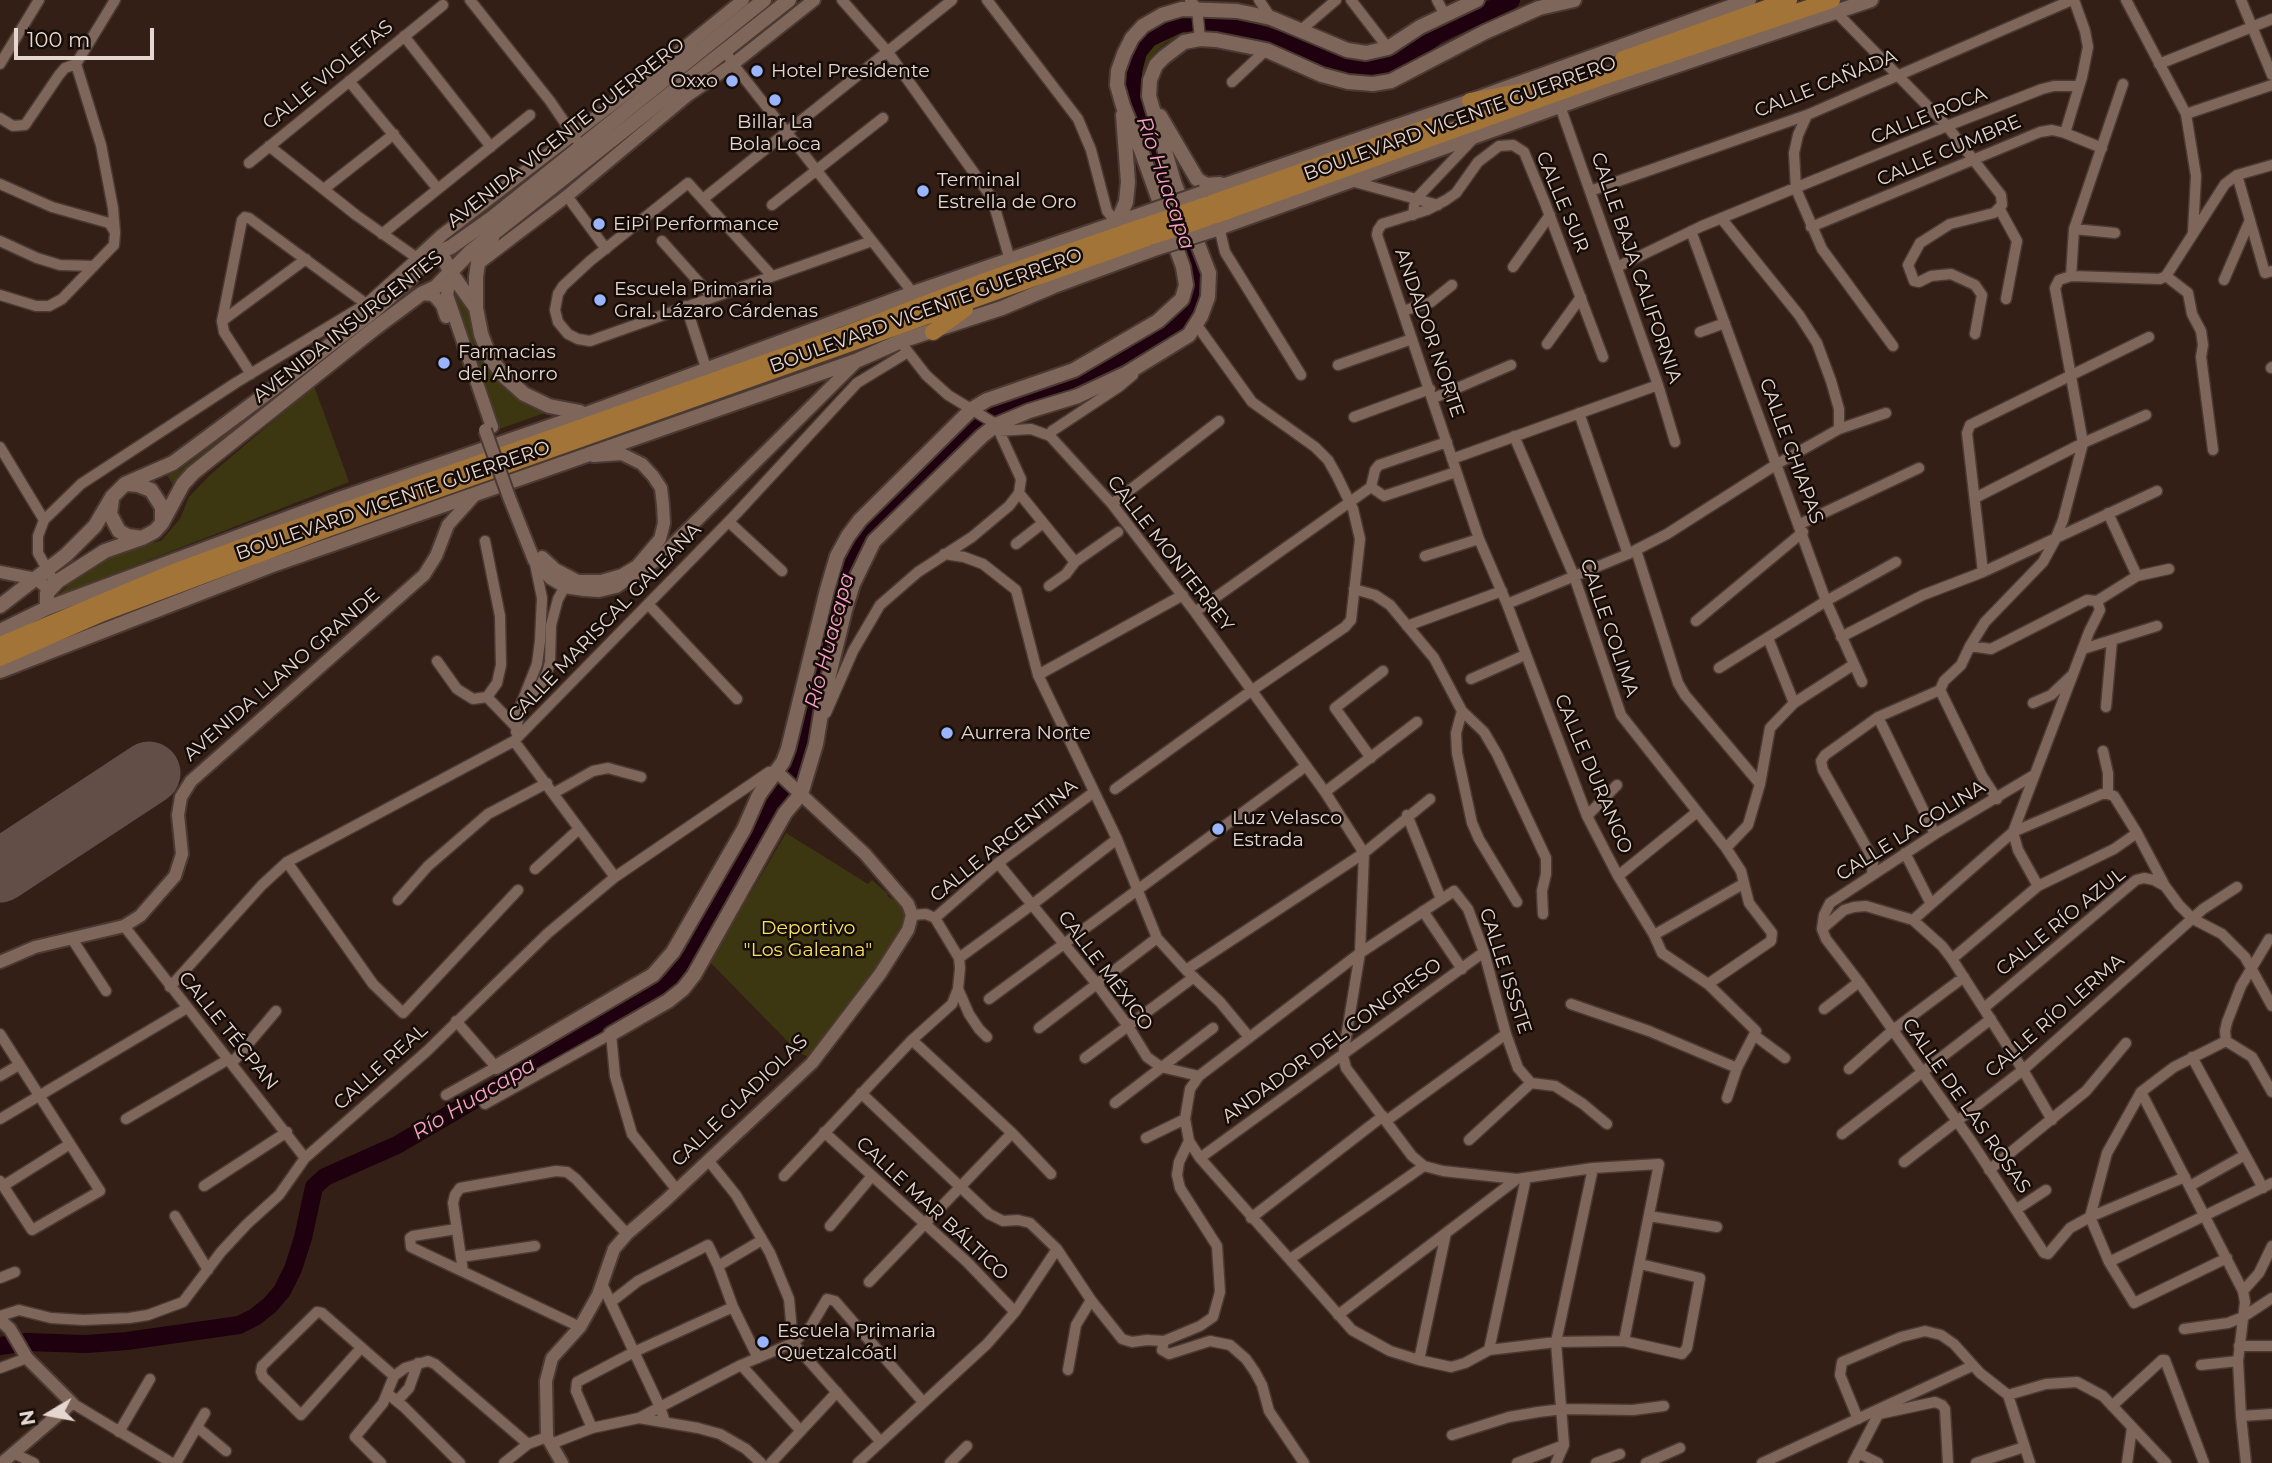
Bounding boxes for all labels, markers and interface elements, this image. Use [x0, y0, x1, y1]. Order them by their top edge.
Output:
scale bar [18, 14, 158, 58]
street label: CALLE VIOLETAS [258, 16, 398, 134]
text: 100 m [27, 27, 90, 52]
street label: AVENIDA VICENTE GUERRERO [443, 33, 689, 233]
street label: CALLE CAÑADA [1751, 45, 1901, 123]
street label: BOULEVARD VICENTE GUERRERO [1301, 52, 1619, 186]
place label: Hotel Presidente [771, 60, 930, 82]
marker: Hotel Presidente [749, 63, 765, 79]
place label: Oxxo [670, 70, 718, 92]
marker: Oxxo [724, 73, 740, 89]
street label: CALLE ROCA [1868, 82, 1990, 150]
marker: Billar La Bola Loca [767, 92, 783, 108]
street label: CALLE CUMBRE [1874, 110, 2024, 192]
place label: Billar La Bola Loca [729, 111, 821, 155]
water label: Río Huacapa [1130, 113, 1200, 253]
street label: CALLE SUR [1531, 148, 1593, 256]
street label: CALLE BAJA CALIFORNIA [1586, 149, 1686, 387]
place label: Terminal Estrella de Oro [937, 169, 1076, 213]
marker: Terminal Estrella de Oro [915, 183, 931, 199]
place label: EiPi Performance [613, 213, 779, 235]
marker: EiPi Performance [591, 216, 607, 232]
street label: BOULEVARD VICENTE GUERRERO [767, 244, 1085, 378]
street label: AVENIDA INSURGENTES [249, 246, 447, 408]
street label: ANDADOR NORTE [1389, 246, 1469, 420]
place label: Escuela Primaria Gral. Lázaro Cárdenas [614, 278, 818, 322]
marker: Escuela Primaria Gral. Lázaro Cárdenas [592, 292, 608, 308]
place label: Farmacias del Ahorro [458, 341, 558, 385]
marker: Farmacias del Ahorro [436, 355, 452, 371]
street label: CALLE CHIAPAS [1754, 375, 1828, 527]
street label: BOULEVARD VICENTE GUERRERO [233, 436, 553, 566]
street label: CALLE MONTERREY [1102, 471, 1238, 637]
street label: CALLE MARISCAL GALEANA [504, 519, 706, 727]
street label: CALLE COLIMA [1575, 556, 1643, 700]
water label: Río Huacapa [800, 570, 860, 712]
street label: AVENIDA LLANO GRANDE [179, 584, 385, 766]
street label: CALLE DURANGO [1549, 691, 1637, 857]
place label: Aurrera Norte [961, 722, 1091, 744]
marker: Aurrera Norte [939, 725, 955, 741]
street label: CALLE ARGENTINA [926, 775, 1082, 907]
street label: CALLE LA COLINA [1832, 776, 1990, 886]
place label: Luz Velasco Estrada [1232, 807, 1342, 851]
marker: Luz Velasco Estrada [1210, 821, 1226, 837]
street label: CALLE RÍO AZUL [1992, 863, 2130, 981]
street label: CALLE ISSSTE [1474, 905, 1536, 1037]
street label: CALLE MÉXICO [1053, 907, 1157, 1035]
park label: Deportivo "Los Galeana" [744, 917, 872, 961]
street label: CALLE RÍO LERMA [1981, 949, 2129, 1083]
street label: ANDADOR DEL CONGRESO [1218, 954, 1446, 1128]
street label: CALLE TÉCPAN [173, 967, 283, 1095]
street label: CALLE DE LAS ROSAS [1897, 1014, 2035, 1198]
street label: CALLE REAL [329, 1019, 433, 1115]
street label: CALLE GLADIOLAS [667, 1030, 813, 1172]
water label: Río Huacapa [408, 1052, 540, 1146]
street label: CALLE MAR BÁLTICO [851, 1132, 1013, 1286]
place label: Escuela Primaria Quetzalcóatl [777, 1320, 936, 1364]
marker: Escuela Primaria Quetzalcóatl [755, 1334, 771, 1350]
north arrow [14, 1379, 84, 1449]
text: N [15, 1408, 40, 1427]

